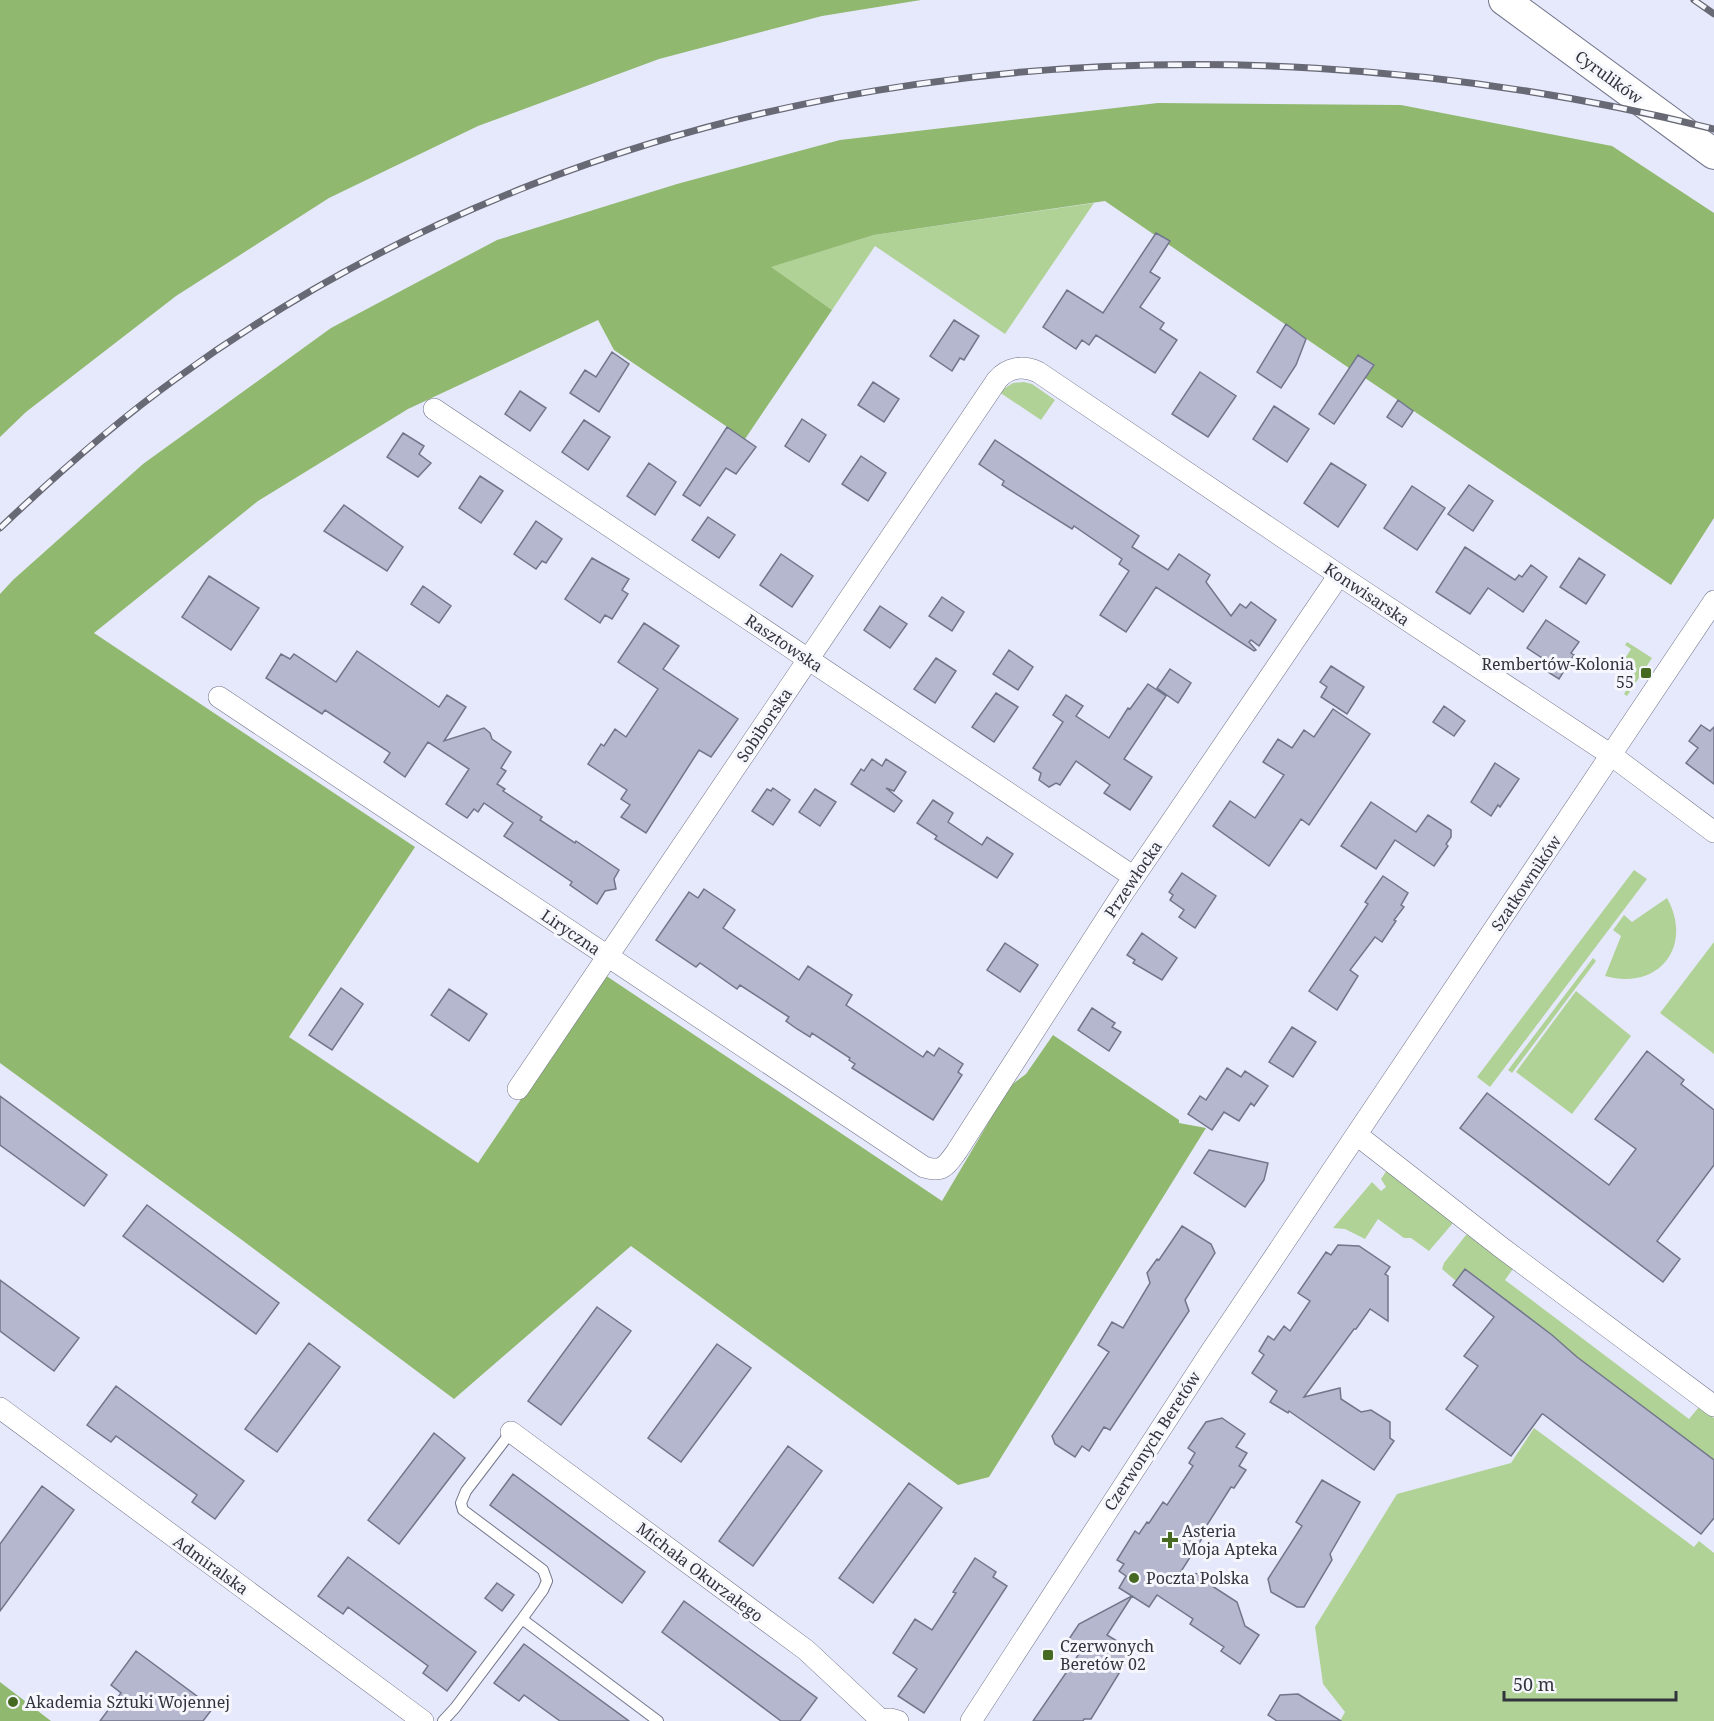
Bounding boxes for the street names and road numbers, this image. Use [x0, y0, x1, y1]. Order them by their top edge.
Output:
street label: Cyrulików [1571, 45, 1647, 109]
street label: Konwisarska [1320, 557, 1414, 631]
street label: Rasztowska [741, 609, 827, 677]
street label: Sobiborska [731, 684, 797, 766]
street label: Szatkowników [1486, 831, 1566, 935]
street label: Przewłocka [1099, 836, 1167, 922]
street label: Liryczna [537, 904, 605, 960]
street label: Czerwonych Beretów [1099, 1367, 1205, 1515]
street label: Michała Okurzałego [632, 1517, 768, 1627]
street label: Admiralska [169, 1530, 253, 1600]

